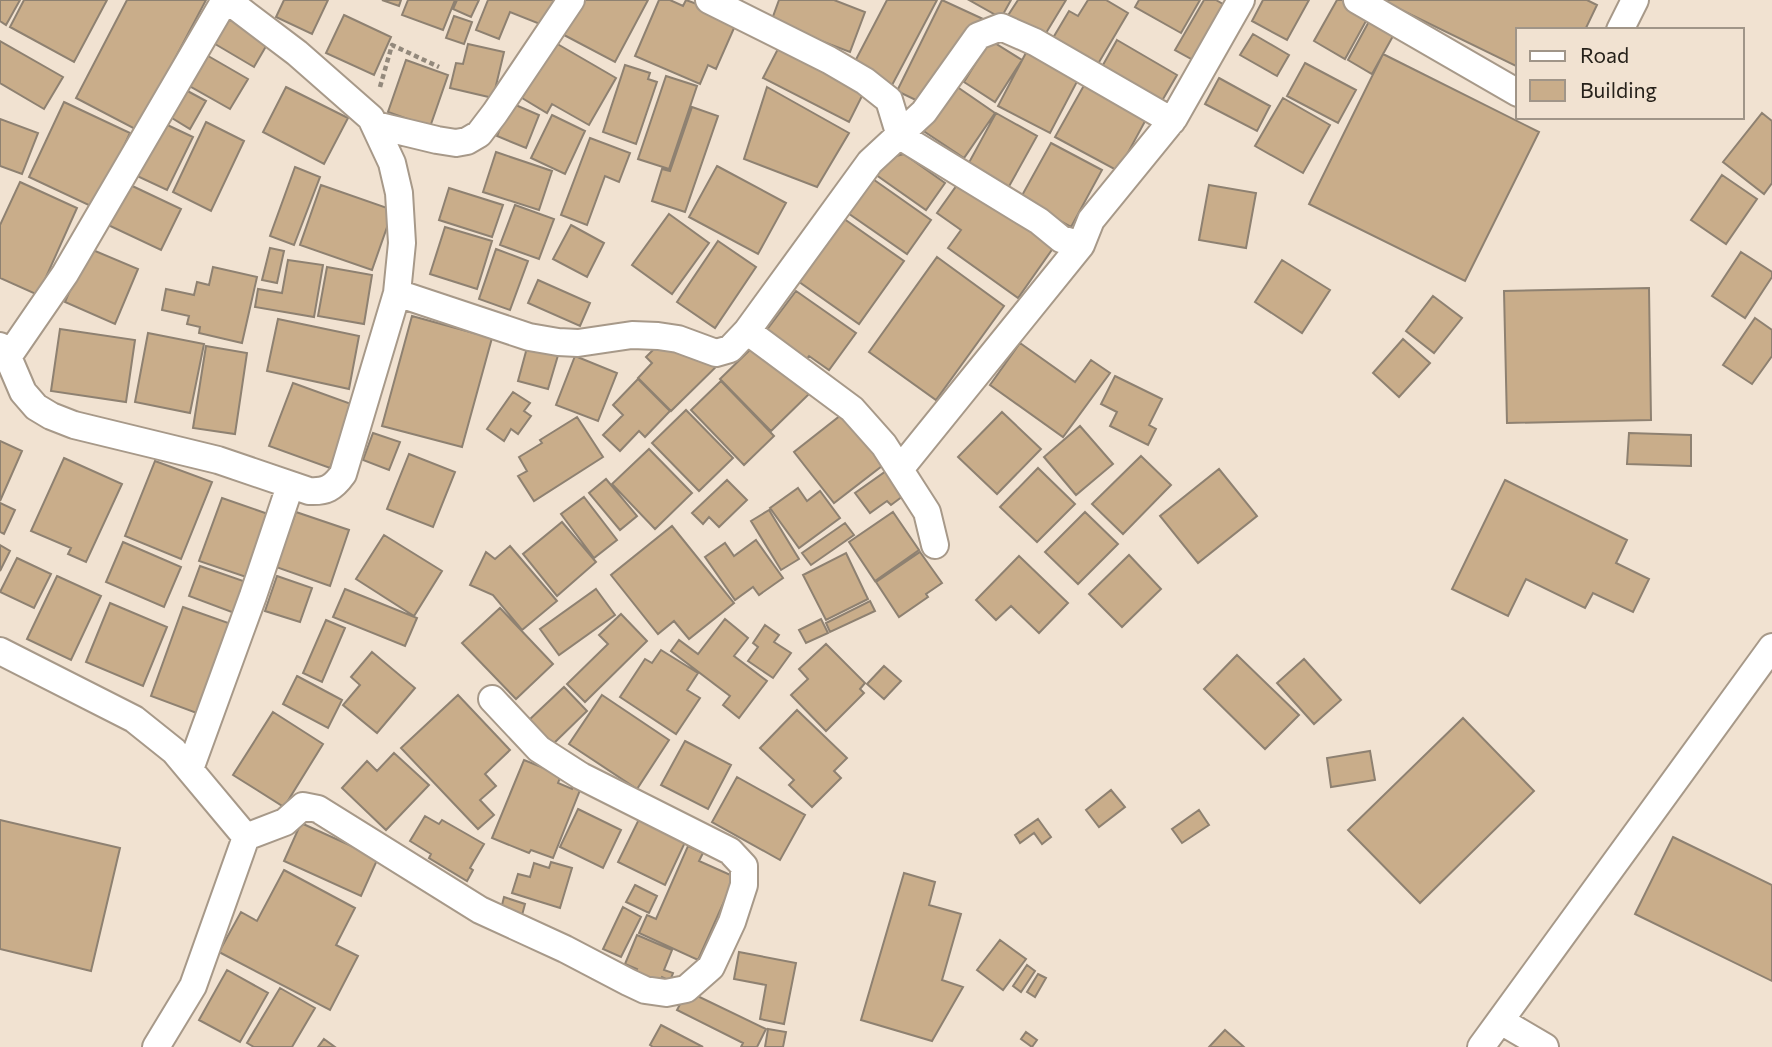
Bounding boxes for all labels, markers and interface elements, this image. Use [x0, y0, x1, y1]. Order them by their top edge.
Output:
legend [1516, 28, 1744, 119]
text: Road [1580, 42, 1629, 67]
text: Building [1580, 77, 1657, 102]

